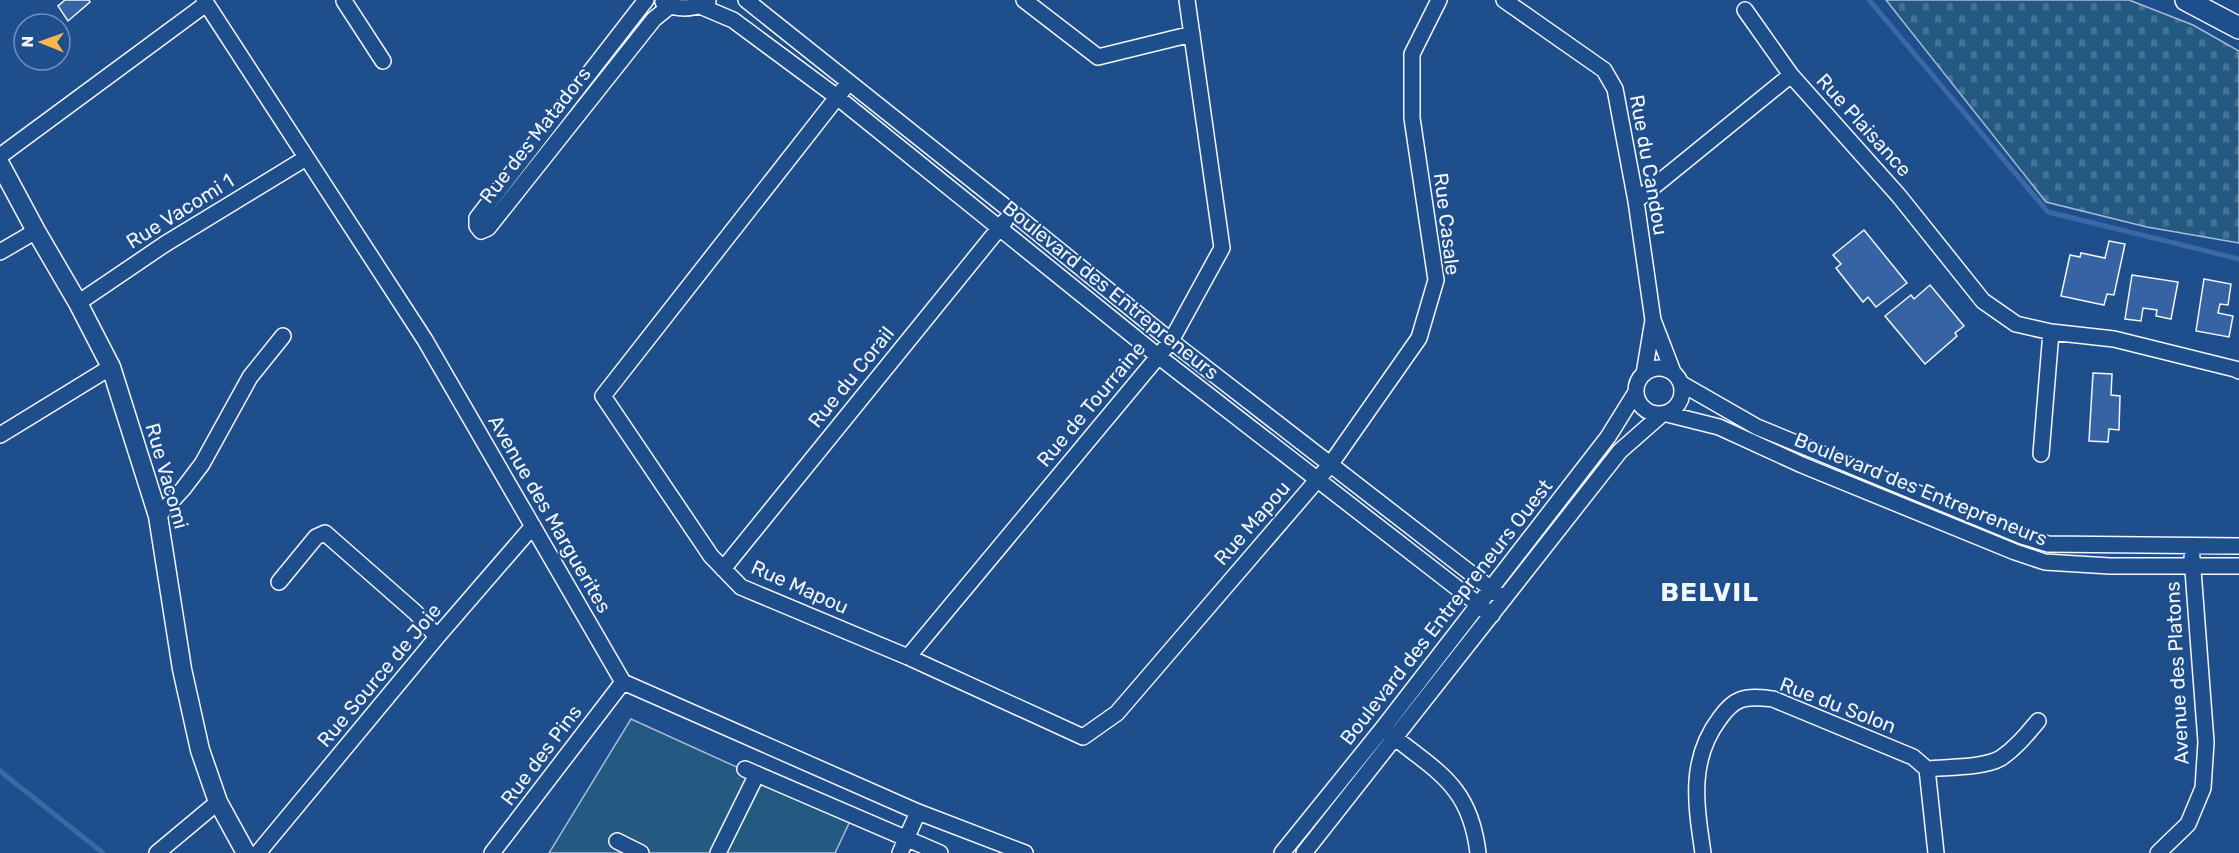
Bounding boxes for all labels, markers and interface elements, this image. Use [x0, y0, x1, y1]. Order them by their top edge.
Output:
north arrow [12, 12, 72, 72]
text: N [18, 36, 37, 48]
street label: Rue des Matadors [474, 62, 596, 208]
street label: Rue Plaisance [1811, 69, 1917, 181]
street label: Rue du Candou [1625, 93, 1673, 237]
street label: Rue Vacomi 1 [122, 168, 238, 254]
street label: Rue Casale [1429, 171, 1465, 277]
street label: Boulevard des Entrepreneurs [998, 195, 1224, 385]
street label: Rue du Corail [803, 322, 899, 432]
street label: Rue de Tourraine [1032, 336, 1150, 472]
street label: Avenue des Marguerites [484, 411, 616, 617]
street label: Rue Vacomi [140, 420, 194, 532]
street label: Boulevard des Entrepreneurs [1791, 427, 2051, 551]
street label: Boulevard des Entrepreneurs Ouest [1335, 474, 1557, 750]
street label: Rue Mapou [1209, 476, 1295, 570]
street label: Rue Mapou [748, 555, 852, 619]
district label: BELVIL [1660, 577, 1760, 608]
street label: Avenue des Platons [2160, 581, 2194, 765]
street label: Rue Source de Joie [312, 598, 446, 752]
street label: Rue du Solon [1777, 672, 1899, 738]
street label: Rue des Pins [495, 700, 587, 810]

